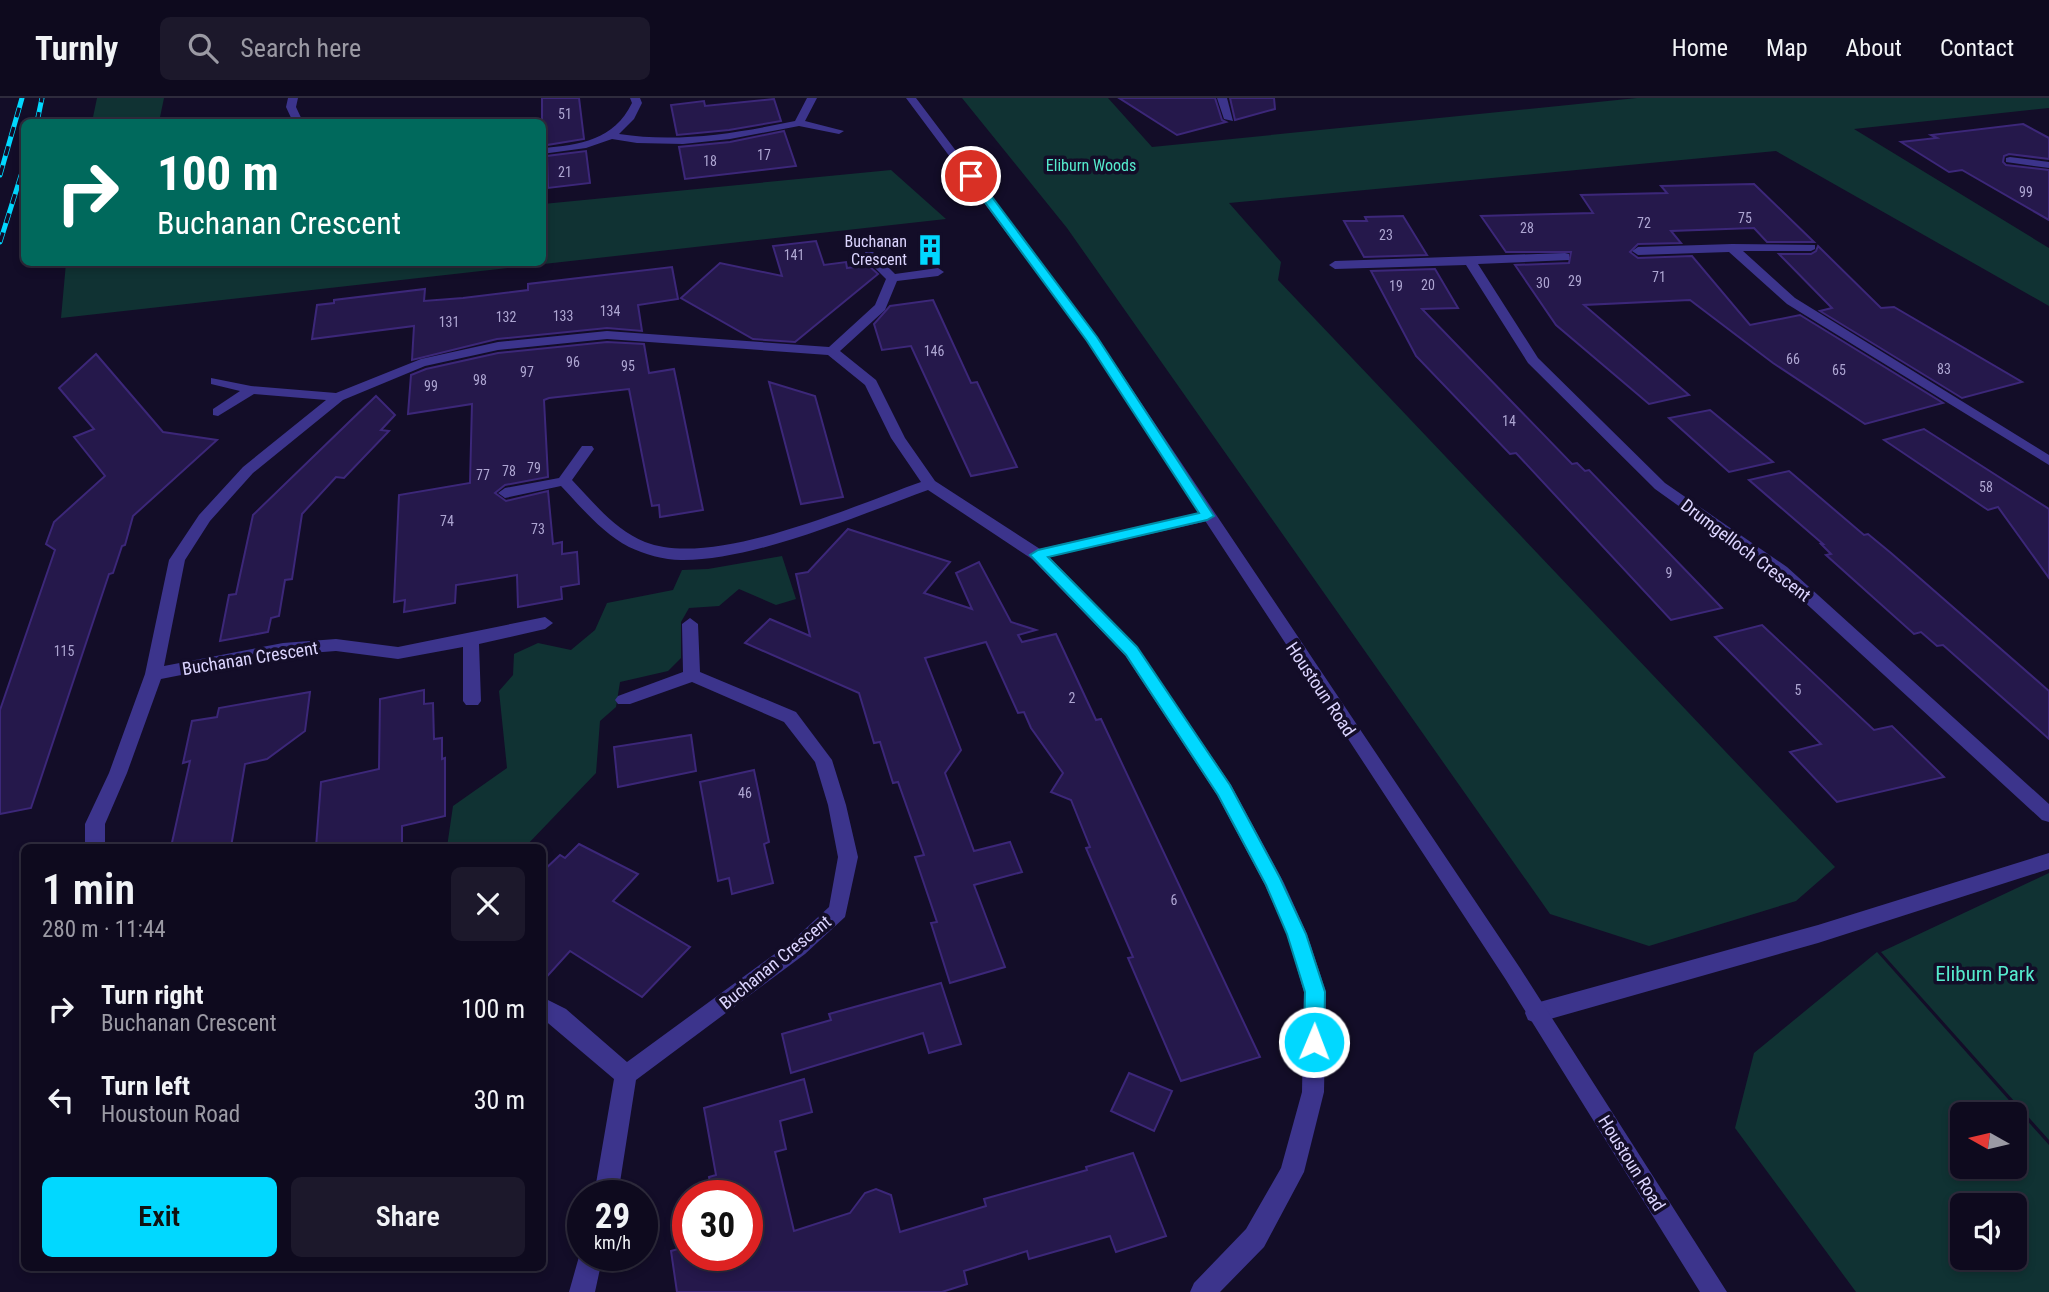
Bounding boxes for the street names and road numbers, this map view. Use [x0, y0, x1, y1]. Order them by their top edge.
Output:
street label: Drumgelloch Crescent [1677, 494, 1815, 606]
street label: Buchanan Crescent [181, 637, 319, 679]
street label: Houstoun Road [1282, 638, 1360, 740]
street label: Buchanan Crescent [715, 911, 835, 1013]
street label: Houstoun Road [1594, 1111, 1670, 1215]

